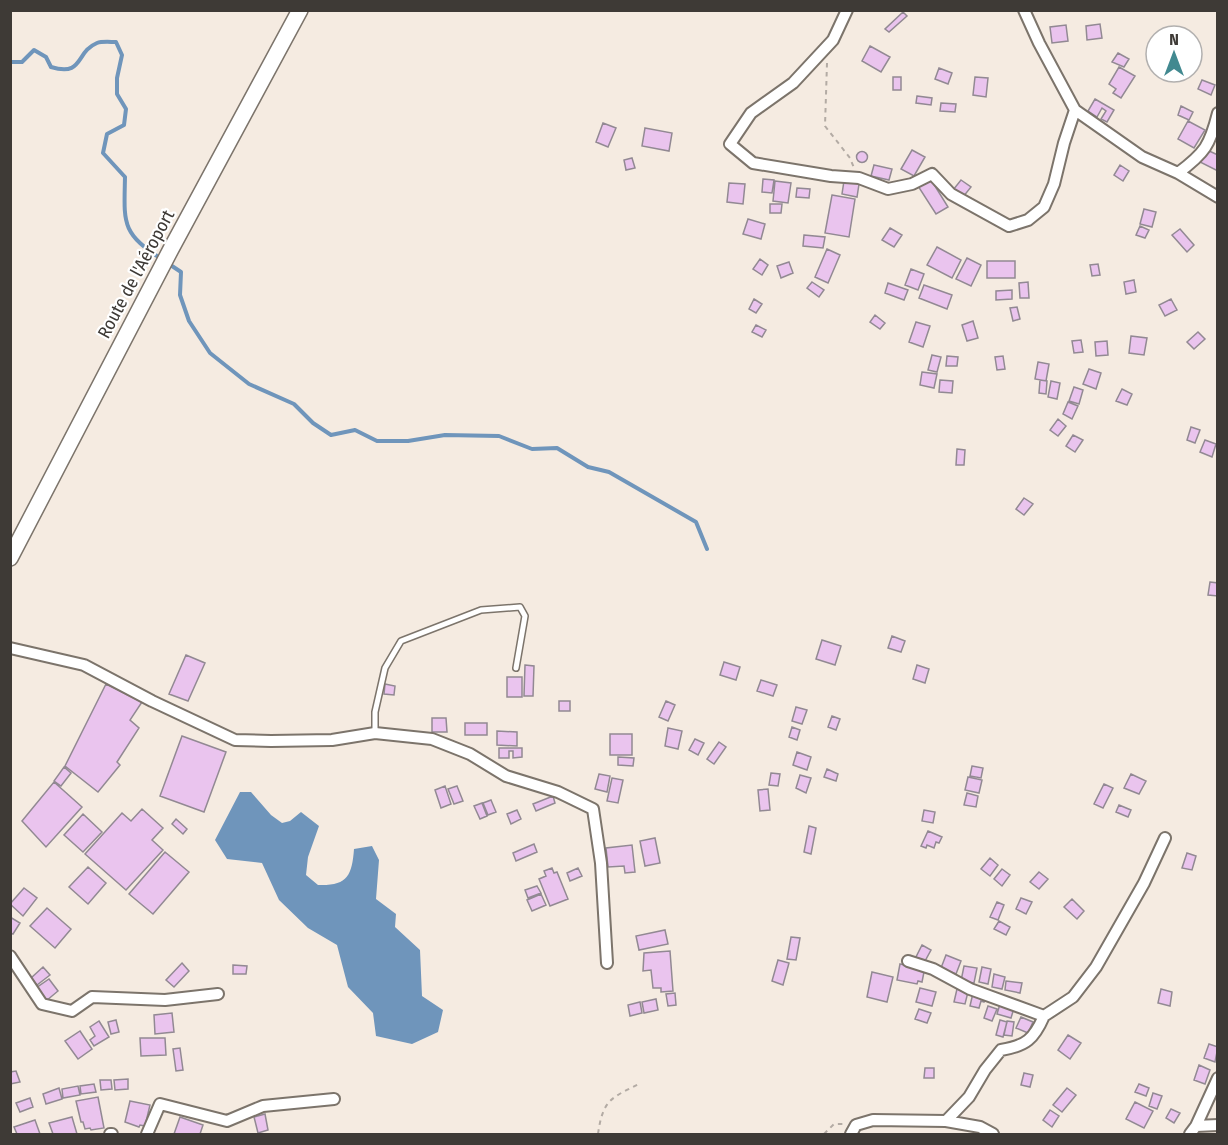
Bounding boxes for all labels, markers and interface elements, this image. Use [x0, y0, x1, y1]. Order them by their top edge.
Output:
north arrow [1144, 24, 1204, 84]
text: N [1169, 30, 1179, 49]
street label: Route de l'Aéroport [93, 206, 179, 342]

